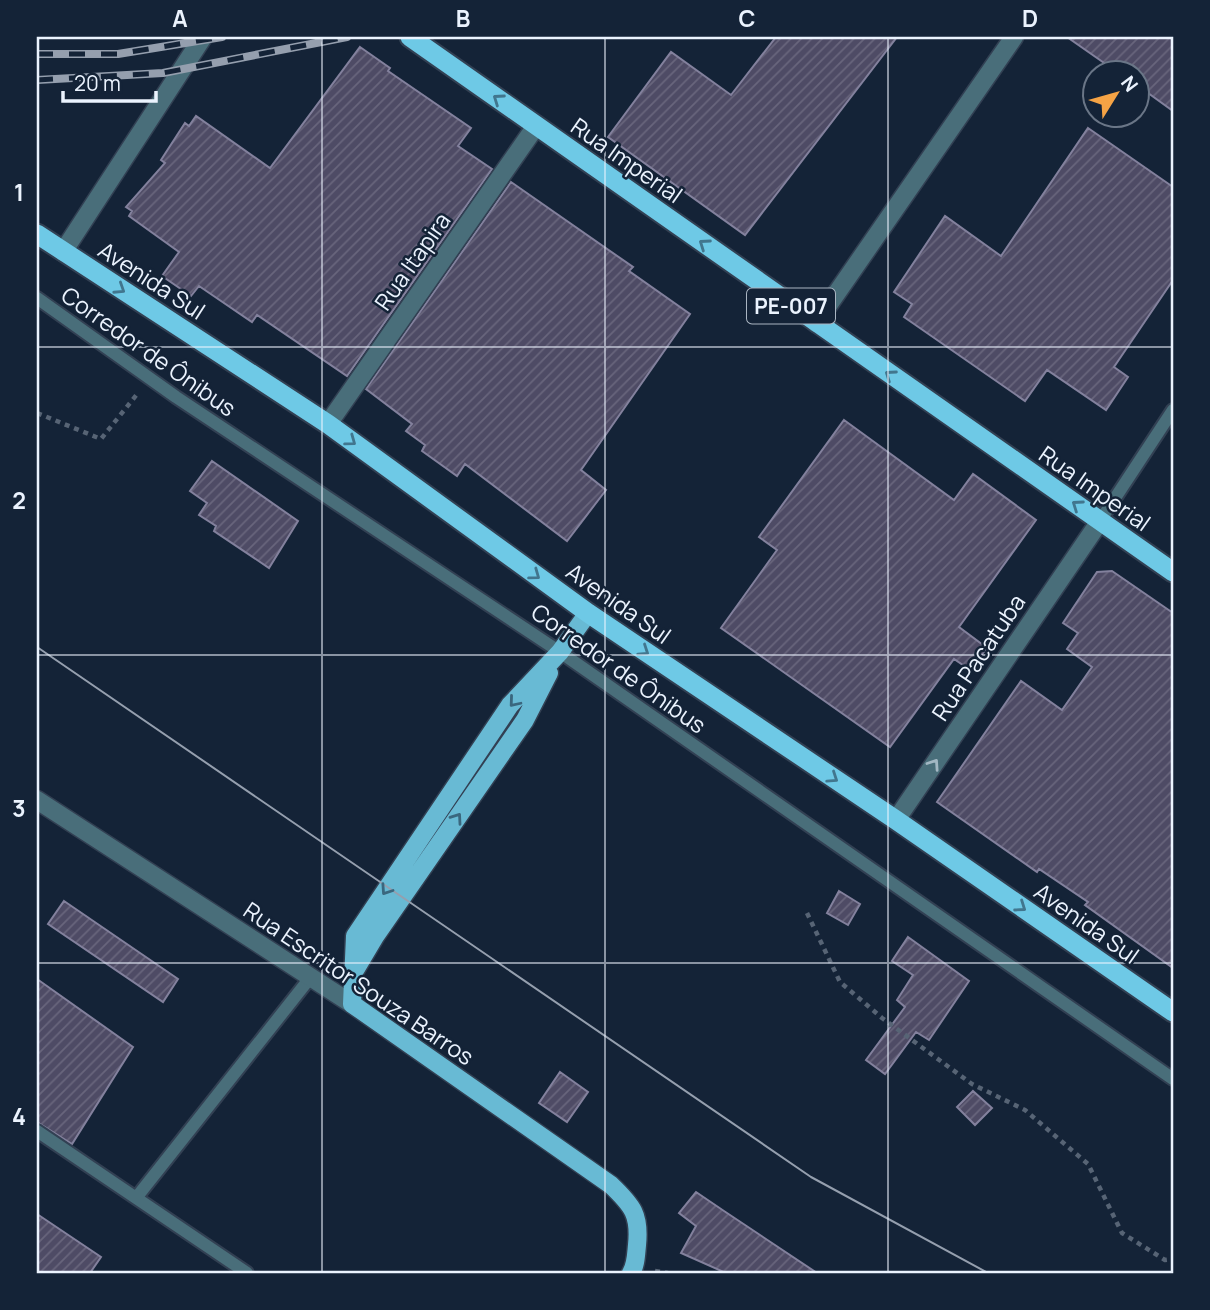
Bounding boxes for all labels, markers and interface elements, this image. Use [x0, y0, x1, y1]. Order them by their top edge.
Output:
text: A [172, 2, 188, 34]
text: B [456, 2, 470, 34]
text: C [739, 2, 756, 34]
text: D [1022, 2, 1038, 34]
scale bar [63, 60, 156, 104]
north arrow [1080, 60, 1150, 130]
text: 20 m [74, 69, 121, 97]
text: N [1115, 70, 1144, 97]
one-way arrow [493, 95, 506, 107]
street label: Rua Imperial [565, 110, 689, 210]
text: 1 [14, 176, 24, 208]
street label: Rua Itapira [367, 206, 457, 316]
street label: Avenida Sul [92, 234, 212, 326]
one-way arrow [699, 240, 712, 252]
street label: Corredor de Ônibus [55, 279, 243, 423]
one-way arrow [112, 281, 125, 293]
road number: PE-007 [747, 288, 835, 324]
one-way arrow [885, 370, 898, 383]
one-way arrow [343, 433, 356, 445]
street label: Rua Imperial [1033, 438, 1157, 538]
text: 2 [12, 484, 26, 516]
one-way arrow [1072, 501, 1085, 513]
street label: Avenida Sul [560, 555, 678, 651]
one-way arrow [527, 567, 540, 579]
street label: Rua Pacatuba [924, 587, 1032, 727]
street label: Corredor de Ônibus [525, 596, 713, 740]
one-way arrow [637, 643, 650, 656]
one-way arrow [510, 694, 522, 707]
one-way arrow [926, 759, 938, 772]
one-way arrow [825, 770, 838, 782]
text: 3 [12, 792, 26, 824]
one-way arrow [449, 813, 461, 826]
street label: Avenida Sul [1028, 875, 1146, 971]
one-way arrow [382, 882, 394, 895]
street label: Rua Escritor Souza Barros [238, 894, 480, 1072]
one-way arrow [1013, 899, 1026, 911]
text: 4 [12, 1100, 26, 1132]

